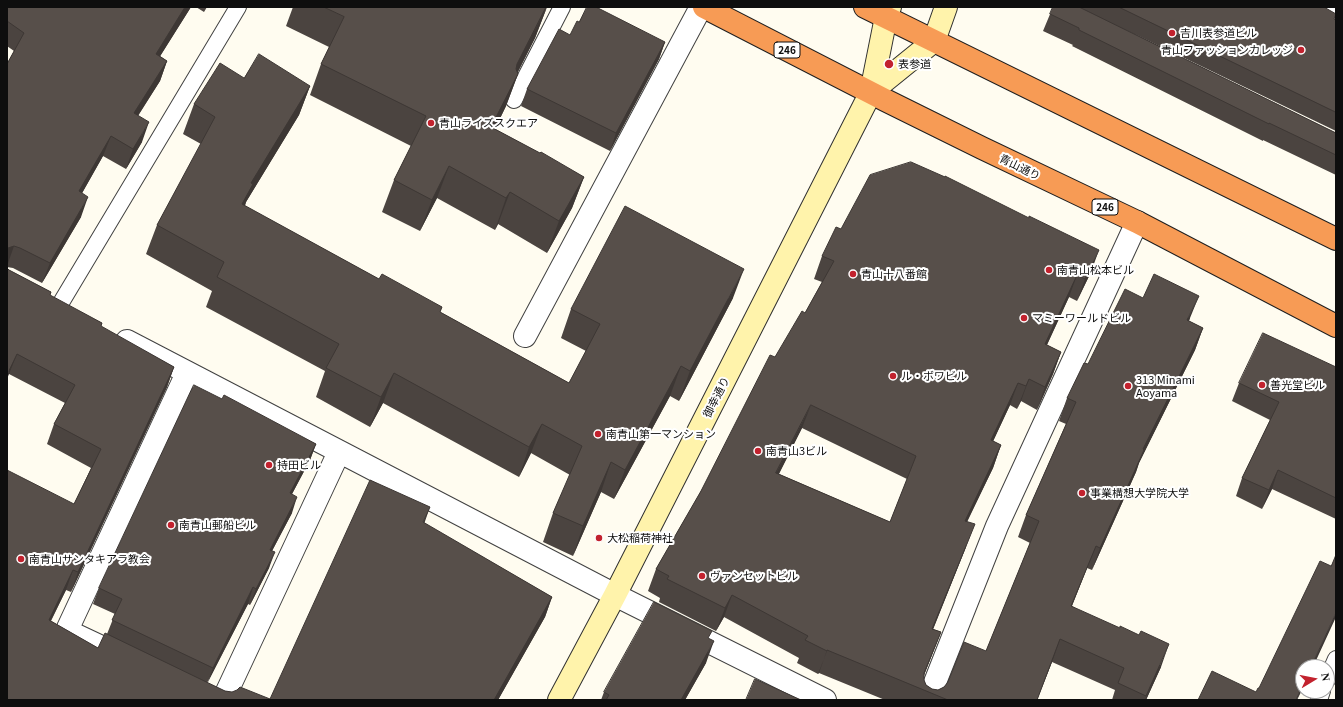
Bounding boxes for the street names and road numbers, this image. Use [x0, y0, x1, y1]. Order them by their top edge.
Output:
road number: 246 [774, 42, 800, 58]
street label: 青山通り [997, 151, 1043, 183]
road number: 246 [1092, 199, 1118, 215]
street label: 御幸通り [700, 374, 732, 420]

